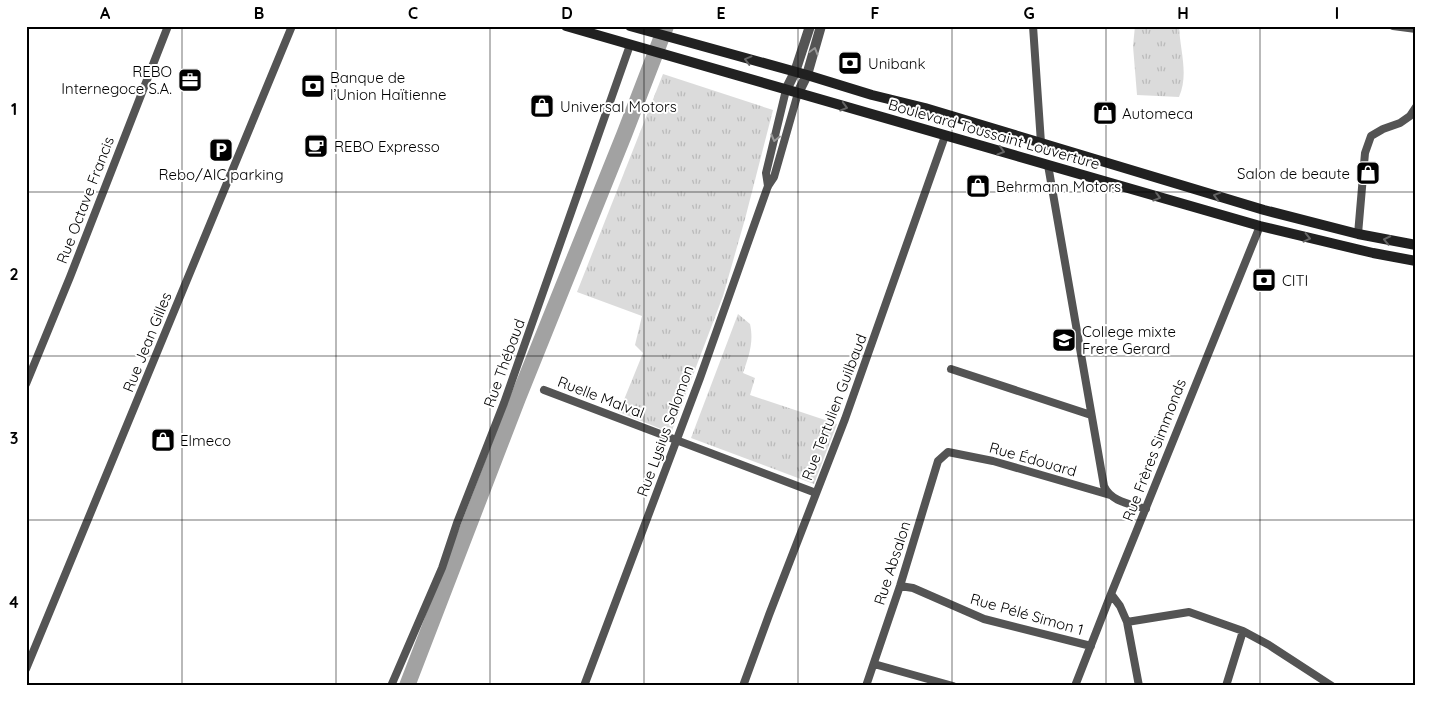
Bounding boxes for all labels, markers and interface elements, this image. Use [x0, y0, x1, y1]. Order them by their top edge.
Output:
text: A [100, 3, 111, 23]
text: B [254, 3, 264, 23]
text: C [408, 3, 418, 23]
text: D [561, 3, 573, 23]
text: E [716, 3, 726, 23]
text: F [871, 3, 880, 23]
text: G [1023, 3, 1035, 23]
text: H [1177, 3, 1189, 23]
text: I [1335, 3, 1339, 23]
one-way arrow [808, 47, 818, 55]
bank icon: Unibank [837, 50, 863, 76]
place label: Unibank [868, 54, 925, 73]
one-way arrow [744, 55, 753, 66]
place label: REBO Internegoce S.A. [61, 62, 172, 98]
office icon: REBO Internegoce S.A. [177, 67, 203, 93]
place label: Banque de l’Union Haïtienne [330, 68, 446, 104]
bank icon: Banque de l’Union Haïtienne [300, 73, 326, 99]
shop icon: Universal Motors [529, 93, 555, 119]
street label: Boulevard Toussaint Louverture [886, 95, 1102, 173]
place label: Universal Motors [560, 97, 677, 116]
text: 1 [11, 99, 17, 119]
shop icon: Automeca [1092, 100, 1118, 126]
one-way arrow [840, 101, 848, 111]
place label: Automeca [1122, 104, 1193, 123]
cafe icon: REBO Expresso [303, 133, 329, 159]
one-way arrow [770, 133, 781, 142]
street label: Rue Octave Francis [52, 134, 118, 266]
parking icon: Rebo/AIC parking [208, 137, 234, 163]
place label: REBO Expresso [334, 137, 440, 156]
one-way arrow [996, 146, 1004, 156]
shop icon: Salon de beaute [1355, 160, 1381, 186]
place label: Salon de beaute [1237, 164, 1350, 183]
place label: Rebo/AIC parking [159, 165, 284, 184]
shop icon: Behrmann Motors [965, 173, 991, 199]
place label: Behrmann Motors [996, 177, 1121, 196]
one-way arrow [1152, 191, 1160, 201]
one-way arrow [1214, 192, 1222, 202]
one-way arrow [1302, 232, 1311, 243]
one-way arrow [1383, 235, 1391, 245]
text: 2 [9, 264, 19, 284]
bank icon: CITI [1251, 267, 1277, 293]
place label: CITI [1282, 271, 1308, 290]
street label: Rue Jean Gilles [118, 289, 176, 395]
street label: Rue Thébaud [479, 316, 529, 410]
place label: College mixte Frere Gerard [1082, 322, 1176, 358]
school or university icon: College mixte Frere Gerard [1051, 327, 1077, 353]
street label: Rue Tertulien Guilbaud [797, 331, 871, 483]
street label: Rue Lysius Salomon [632, 363, 698, 499]
street label: Ruelle Malval [555, 372, 647, 422]
street label: Rue Frères Simmonds [1118, 376, 1190, 524]
shop icon: Elmeco [150, 427, 176, 453]
text: 3 [10, 428, 18, 448]
place label: Elmeco [180, 431, 231, 450]
street label: Rue Édouard [987, 437, 1079, 481]
street label: Rue Absalon [870, 519, 914, 607]
street label: Rue Pélé Simon 1 [968, 589, 1086, 639]
text: 4 [9, 592, 19, 612]

